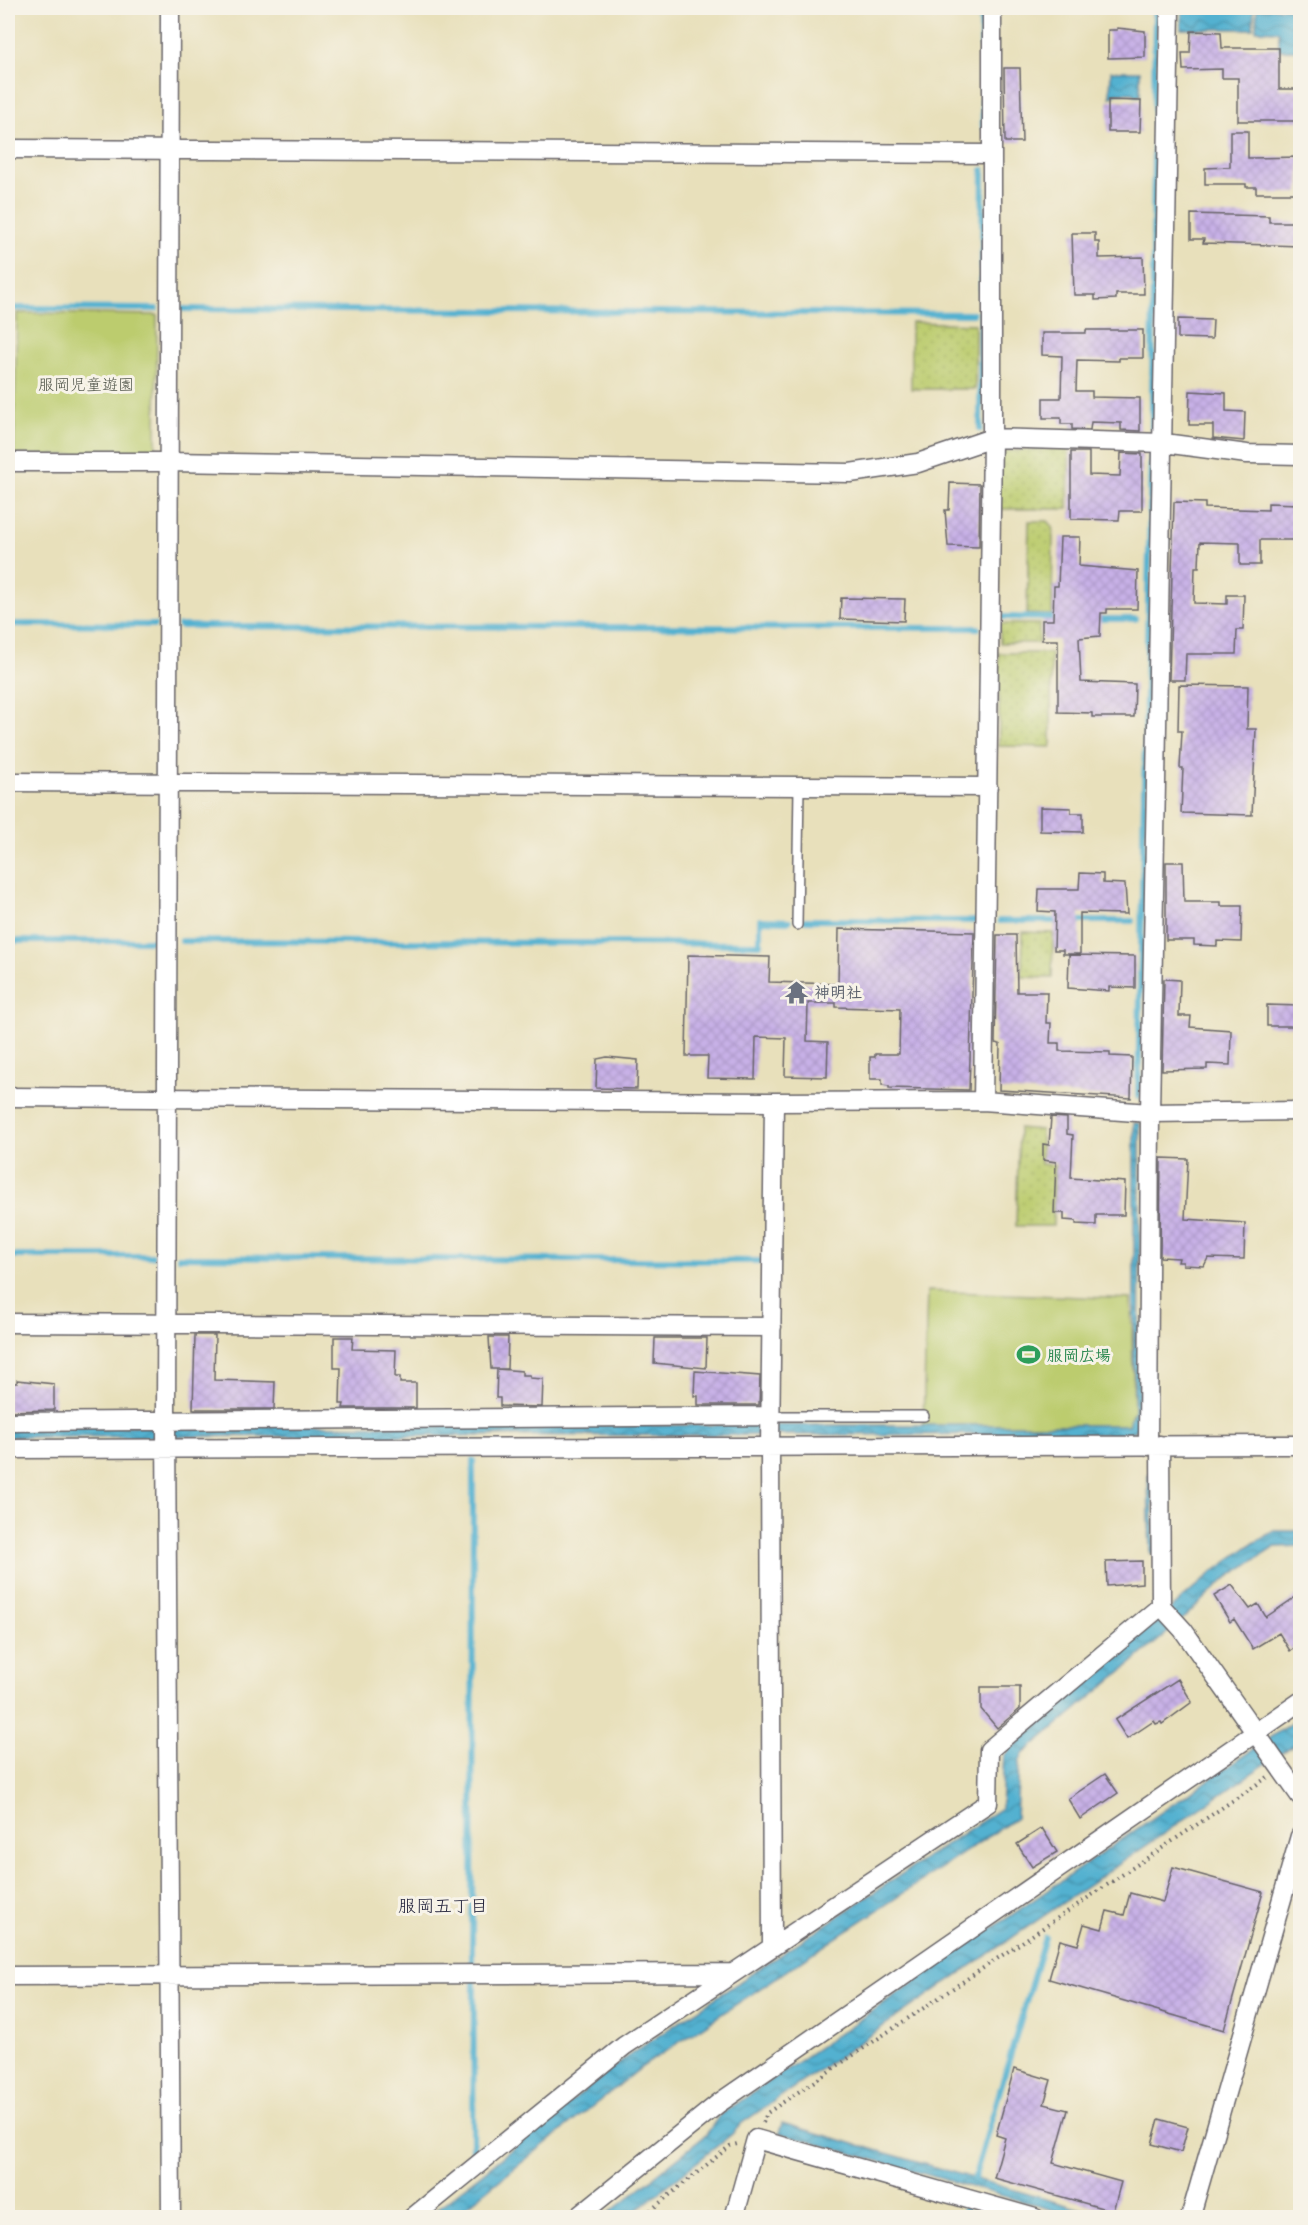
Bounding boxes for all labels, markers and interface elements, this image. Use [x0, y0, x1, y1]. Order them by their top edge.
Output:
park label: 服岡児童遊園 [38, 373, 134, 398]
temple icon: 神明社 [783, 979, 809, 1005]
place label: 神明社 [814, 981, 862, 1006]
sports icon: 服岡広場 [1016, 1342, 1042, 1368]
place label: 服岡広場 [1047, 1344, 1111, 1369]
district label: 服岡五丁目 [398, 1893, 488, 1922]

